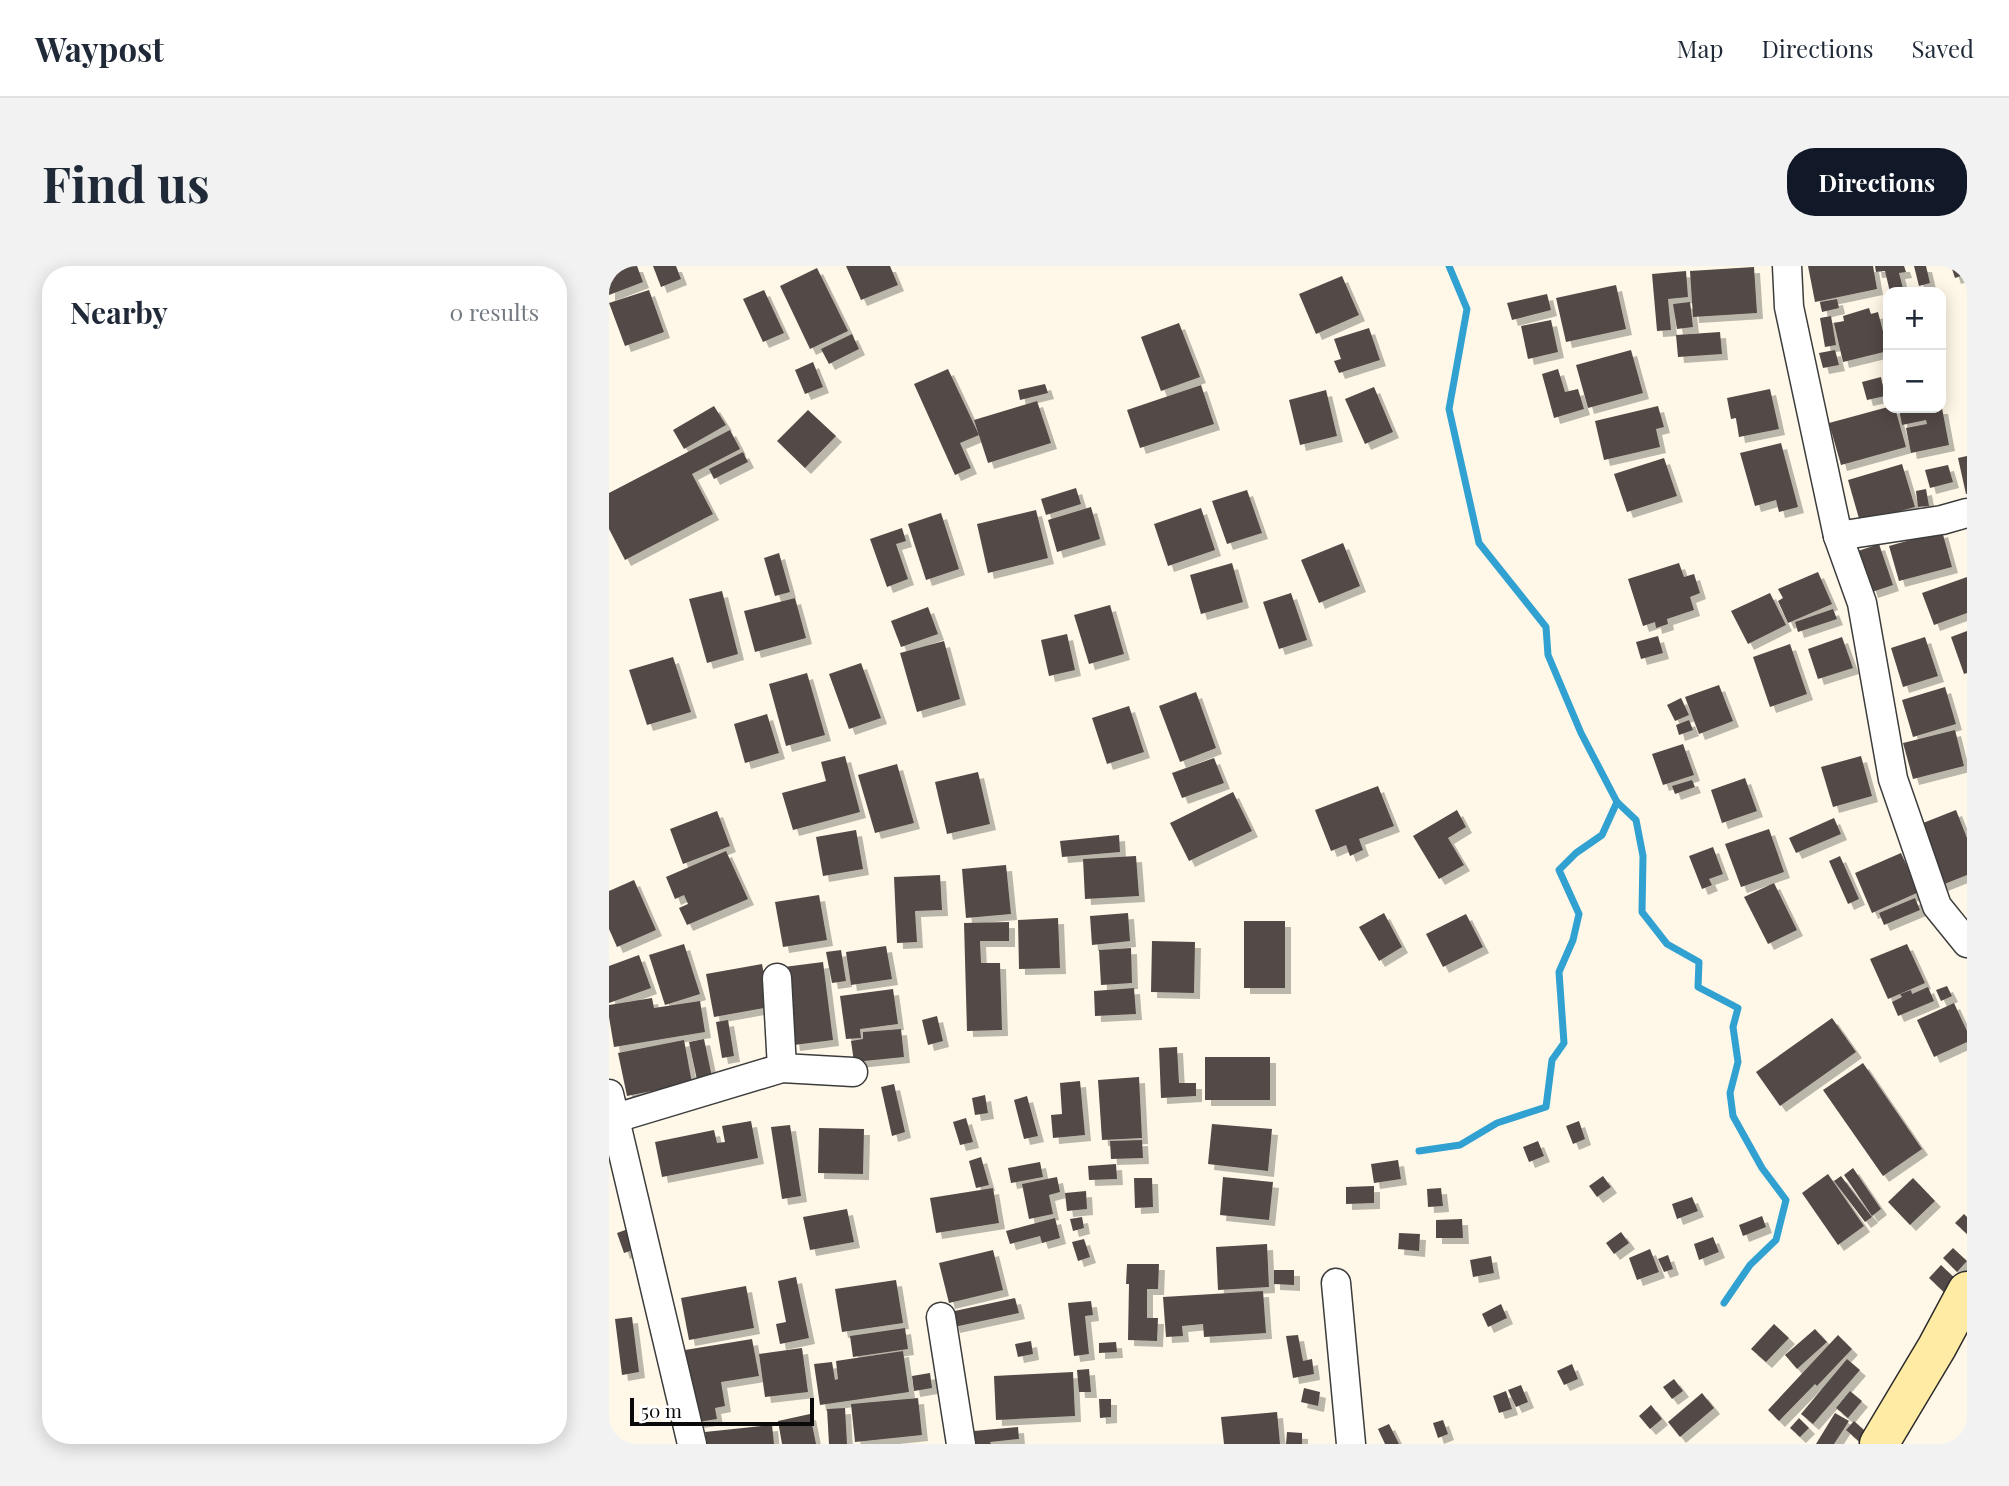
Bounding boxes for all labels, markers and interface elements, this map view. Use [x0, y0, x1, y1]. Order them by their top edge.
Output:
text: Waypost [35, 26, 164, 70]
text: Map [1677, 32, 1723, 64]
text: Directions [1761, 32, 1874, 64]
text: Saved [1912, 32, 1974, 64]
button: Directions [1787, 148, 1967, 216]
text: Find us [42, 150, 210, 215]
map controls [1883, 287, 1946, 413]
button: + [1883, 287, 1946, 350]
text: Nearby [70, 292, 168, 332]
text: 0 results [449, 296, 539, 327]
button: − [1883, 350, 1946, 413]
scale bar [630, 1395, 814, 1427]
text: 50 m [641, 1397, 682, 1423]

